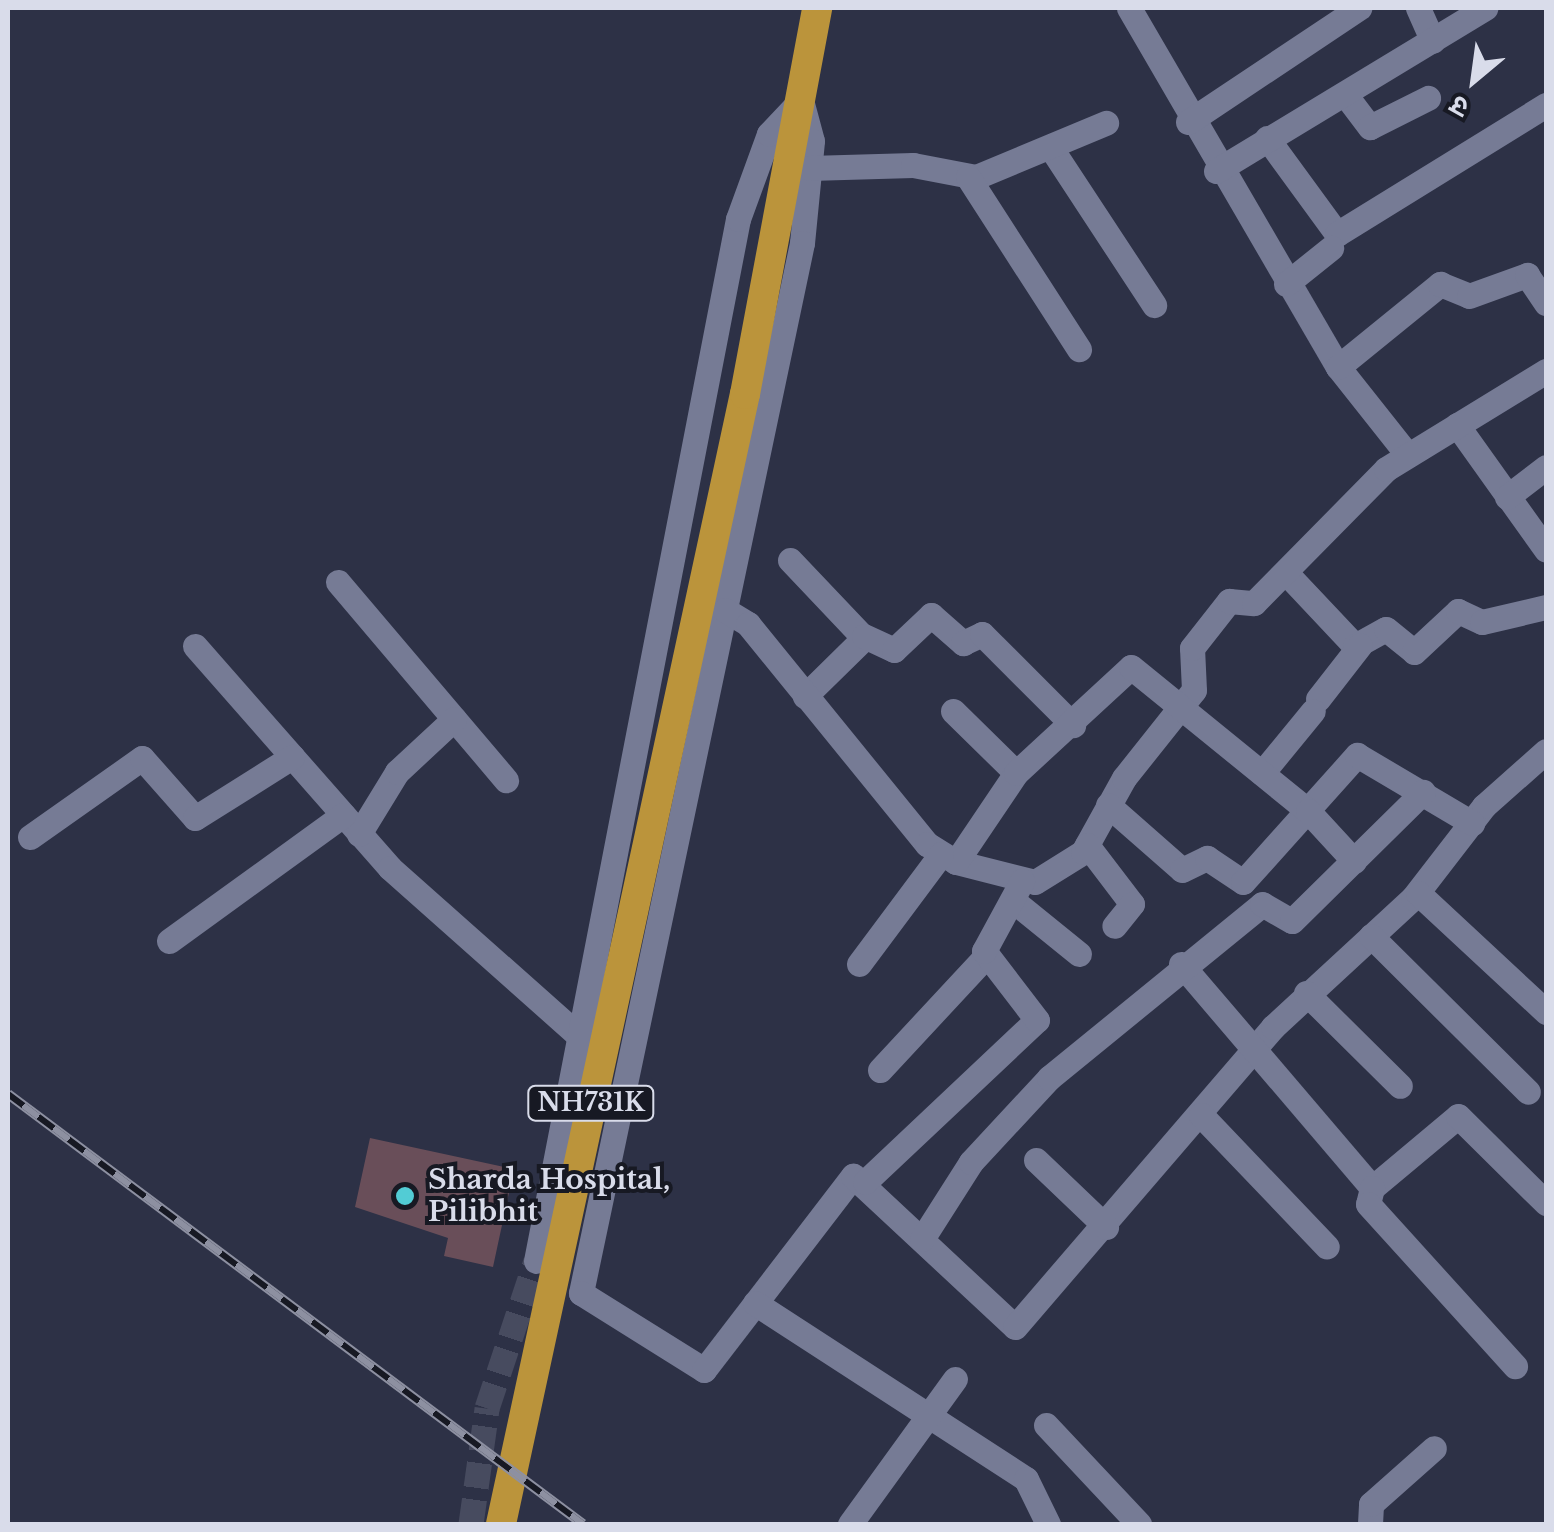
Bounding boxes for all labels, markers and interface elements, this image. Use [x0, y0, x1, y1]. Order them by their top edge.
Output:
north arrow [1424, 30, 1524, 130]
text: उ [1444, 87, 1475, 126]
road number: NH731K [526, 1083, 656, 1123]
place label: Sharda Hospital, Pilibhit [428, 1163, 670, 1229]
marker: Sharda Hospital, Pilibhit [392, 1183, 418, 1209]

